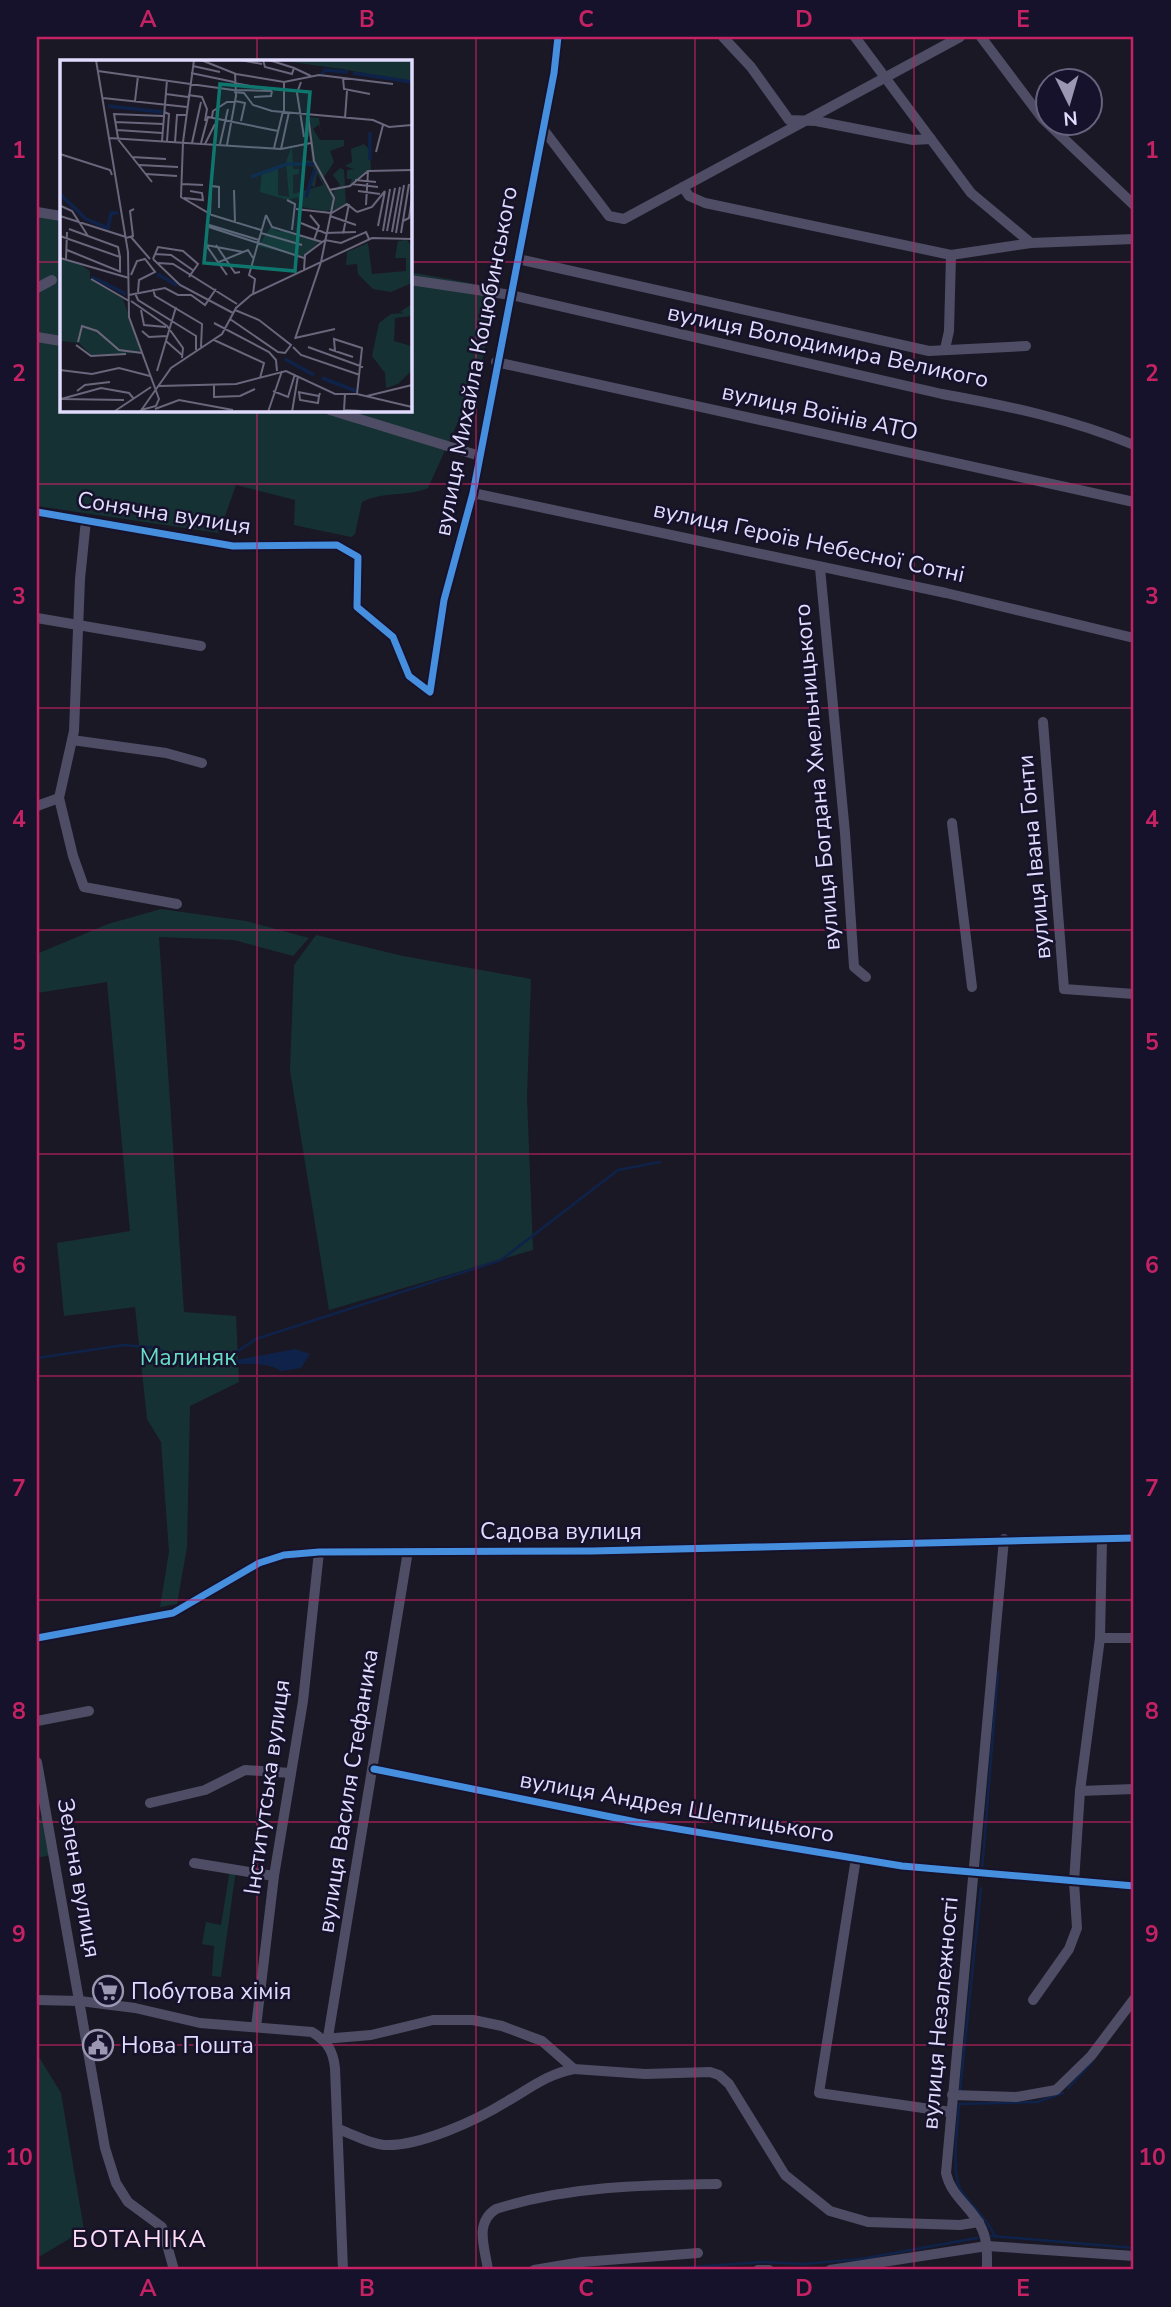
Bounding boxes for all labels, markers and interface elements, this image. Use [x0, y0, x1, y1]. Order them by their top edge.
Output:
text: A [139, 4, 157, 35]
text: B [359, 4, 375, 35]
text: C [578, 4, 594, 35]
text: D [795, 4, 813, 35]
text: E [1016, 4, 1030, 35]
inset map [60, 60, 411, 411]
north arrow [1034, 66, 1104, 136]
text: N [1062, 104, 1079, 132]
text: 1 [12, 135, 26, 166]
text: 1 [1145, 135, 1159, 166]
street label: вулиця Михайла Коцюбинського [427, 183, 525, 539]
street label: вулиця Володимира Великого [665, 297, 991, 395]
text: 2 [12, 358, 26, 389]
text: 2 [1145, 358, 1159, 389]
street label: вулиця Воїнів АТО [719, 376, 921, 448]
street label: Сонячна вулиця [75, 484, 253, 542]
street label: вулиця Героїв Небесної Сотні [651, 494, 967, 590]
text: 3 [12, 581, 26, 612]
text: 3 [1145, 581, 1159, 612]
street label: вулиця Богдана Хмельницького [786, 602, 848, 952]
street label: вулиця Івана Гонти [1010, 753, 1058, 961]
text: 4 [12, 804, 26, 835]
text: 4 [1145, 804, 1159, 835]
text: 5 [12, 1027, 26, 1058]
text: 5 [1145, 1027, 1159, 1058]
text: 6 [12, 1250, 26, 1281]
text: 6 [1145, 1250, 1159, 1281]
park label: Малиняк [140, 1342, 237, 1373]
text: 7 [12, 1473, 26, 1504]
text: 7 [1145, 1473, 1159, 1504]
street label: Садова вулиця [480, 1516, 642, 1547]
street label: вулиця Василя Стефаника [310, 1647, 386, 1935]
street label: Інститутська вулиця [237, 1677, 297, 1897]
text: 8 [12, 1696, 26, 1727]
text: 8 [1145, 1696, 1159, 1727]
street label: вулиця Андрея Шептицького [517, 1764, 837, 1850]
street label: Зелена вулиця [50, 1796, 108, 1960]
street label: вулиця Незалежності [914, 1895, 966, 2131]
text: 9 [12, 1919, 26, 1950]
text: 9 [1145, 1919, 1159, 1950]
supermarket icon: Побутова хімія [91, 1974, 125, 2008]
place label: Побутова хімія [131, 1976, 291, 2007]
public building icon: Нова Пошта [81, 2028, 115, 2062]
place label: Нова Пошта [121, 2030, 254, 2061]
text: 10 [5, 2142, 33, 2173]
text: 10 [1138, 2142, 1166, 2173]
district label: БОТАНІКА [72, 2223, 208, 2255]
text: A [139, 2273, 157, 2304]
text: B [359, 2273, 375, 2304]
text: C [578, 2273, 594, 2304]
text: D [795, 2273, 813, 2304]
text: E [1016, 2273, 1030, 2304]

